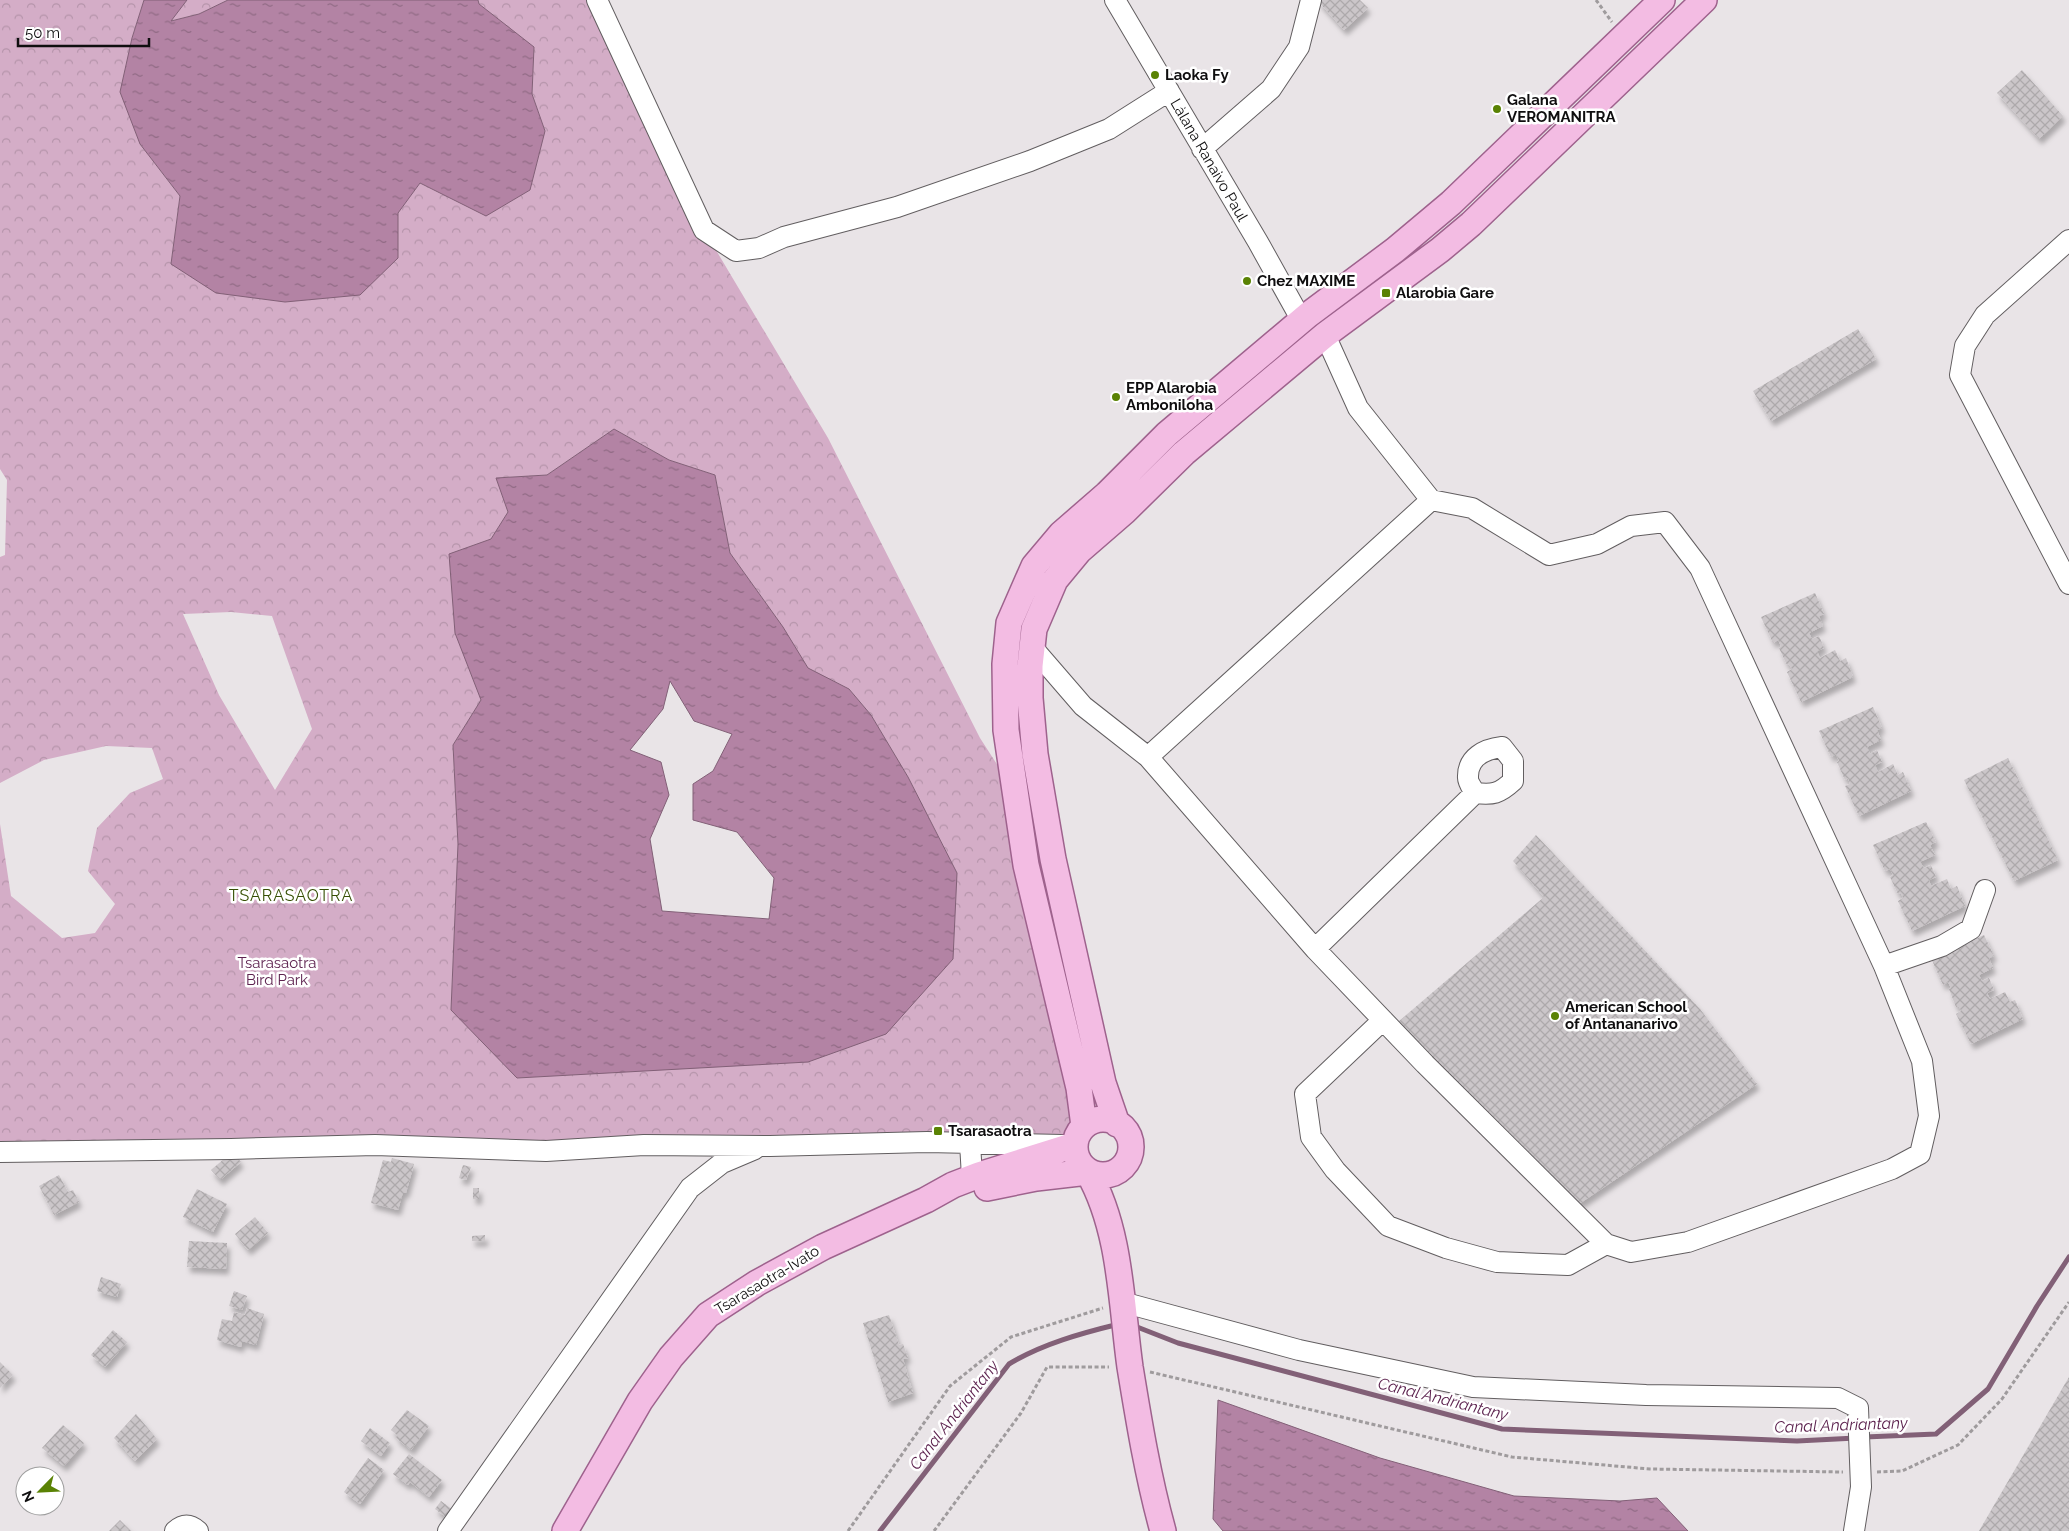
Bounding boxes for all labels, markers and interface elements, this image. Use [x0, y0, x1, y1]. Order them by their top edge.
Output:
scale bar [18, 15, 149, 47]
text: 50 m [25, 24, 60, 42]
place label: Laoka Fy [1165, 66, 1229, 84]
marker: Laoka Fy [1149, 69, 1161, 81]
place label: Galana VEROMANITRA [1507, 91, 1616, 126]
street label: Làlana Ranaivo Paul [1166, 95, 1252, 225]
marker: Galana VEROMANITRA [1491, 103, 1503, 115]
place label: Chez MAXIME [1257, 272, 1355, 290]
marker: Chez MAXIME [1241, 275, 1253, 287]
place label: Alarobia Gare [1396, 284, 1494, 302]
marker: Alarobia Gare [1380, 287, 1392, 299]
place label: EPP Alarobia Amboniloha [1126, 379, 1217, 414]
marker: EPP Alarobia Amboniloha [1110, 391, 1122, 403]
district label: TSARASAOTRA [229, 886, 353, 905]
park label: Tsarasaotra Bird Park [237, 954, 317, 989]
place label: American School of Antananarivo [1565, 998, 1687, 1033]
marker: American School of Antananarivo [1549, 1010, 1561, 1022]
place label: Tsarasaotra [948, 1122, 1032, 1140]
marker: Tsarasaotra [932, 1125, 944, 1137]
street label: Tsarasaotra-Ivato [711, 1242, 823, 1318]
water label: Canal Andriantany [905, 1356, 1003, 1473]
water label: Canal Andriantany [1376, 1374, 1511, 1425]
water label: Canal Andriantany [1774, 1413, 1909, 1437]
north arrow [15, 1466, 65, 1516]
text: N [19, 1488, 38, 1504]

